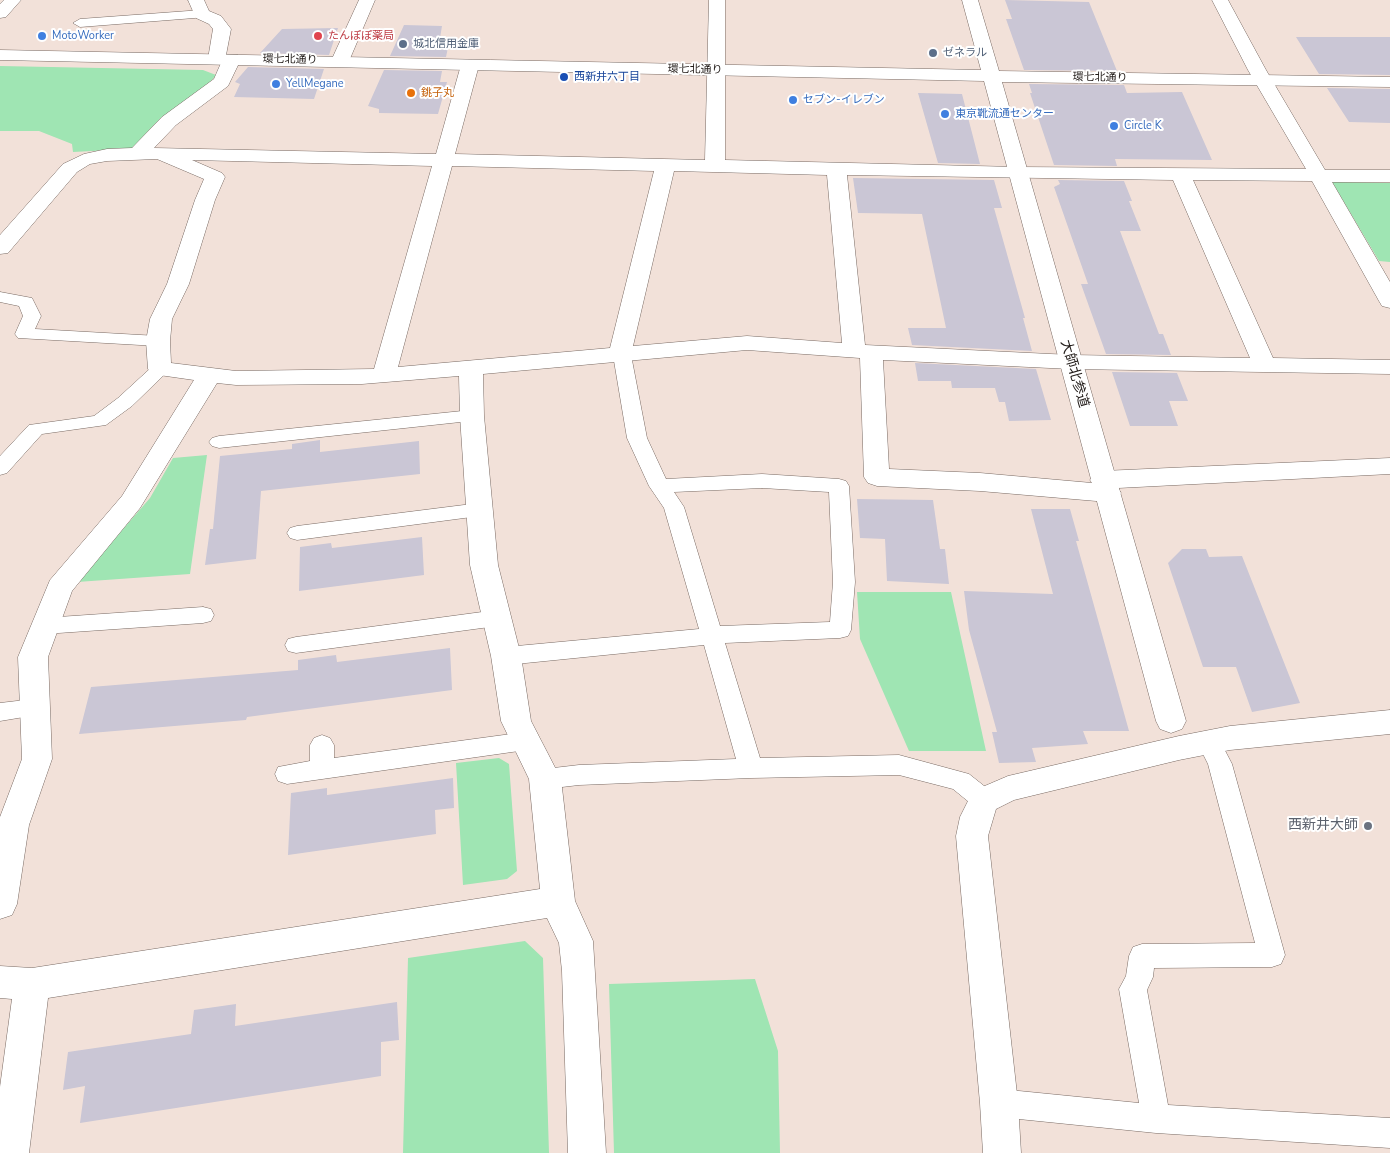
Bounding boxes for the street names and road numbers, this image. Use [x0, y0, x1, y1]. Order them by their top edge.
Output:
street label: 環七北通り [262, 53, 318, 67]
street label: 環七北通り [667, 63, 723, 77]
street label: 環七北通り [1072, 71, 1128, 85]
street label: 大師北参道 [1056, 338, 1092, 410]

